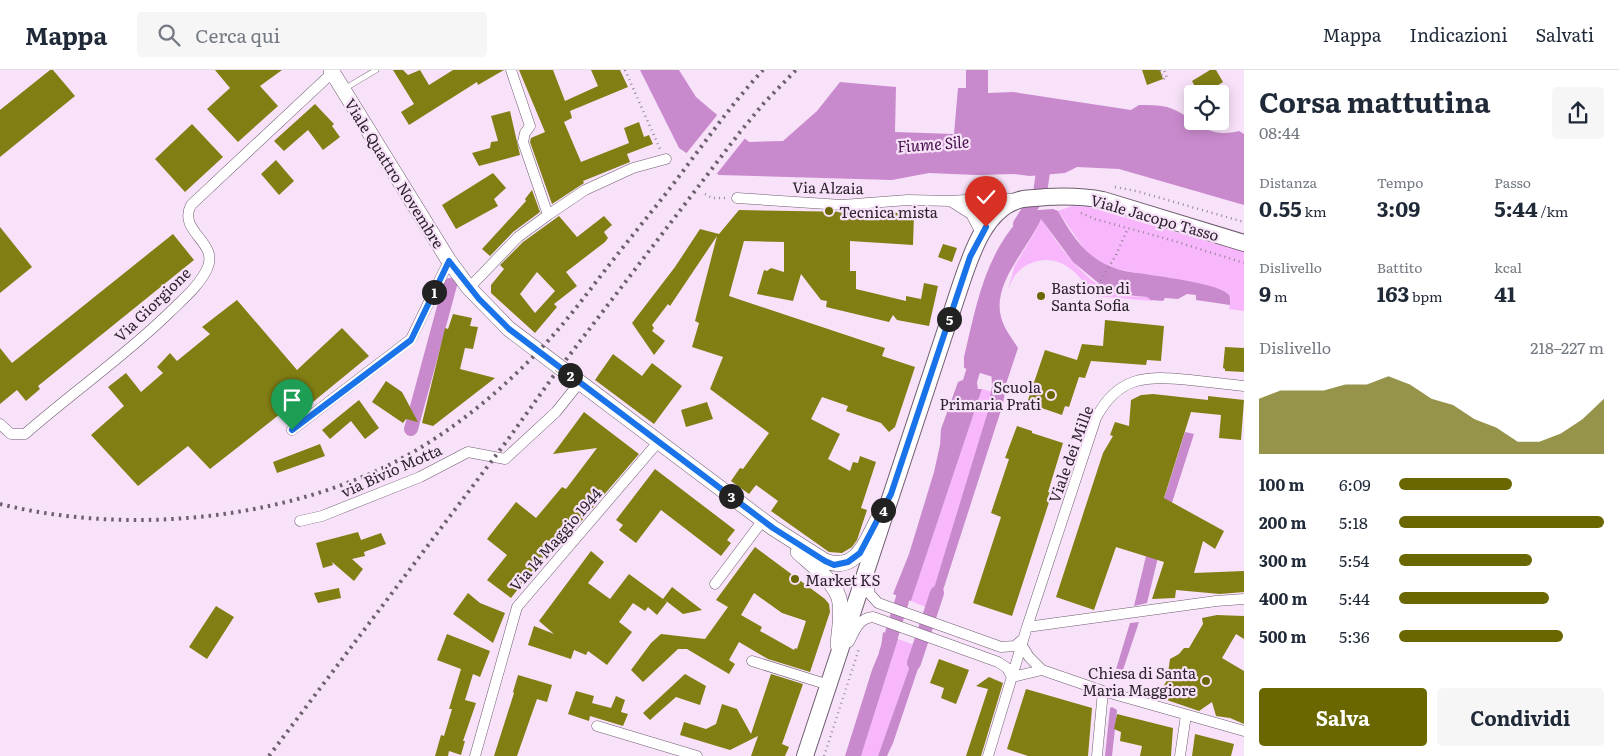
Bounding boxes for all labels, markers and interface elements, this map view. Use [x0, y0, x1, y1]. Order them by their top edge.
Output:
search box [137, 12, 487, 57]
text: Mappa [25, 17, 107, 52]
icon: search [155, 21, 183, 49]
text: Cerca qui [195, 21, 280, 49]
text: Mappa [1323, 21, 1382, 48]
text: Indicazioni [1410, 21, 1507, 48]
text: Salvati [1535, 21, 1594, 48]
text: Corsa mattutina [1259, 80, 1490, 122]
map controls [1184, 85, 1229, 130]
button: locate [1184, 85, 1229, 130]
button: share [1552, 87, 1604, 139]
street label: Viale Quattro Novembre [339, 94, 451, 253]
text: 08:44 [1259, 120, 1300, 144]
water label: Fiume Sile [896, 129, 970, 157]
text: Distanza [1259, 172, 1317, 192]
text: Tempo [1377, 172, 1423, 192]
text: Passo [1494, 172, 1531, 192]
street label: Via Alzaia [792, 175, 865, 199]
pin [965, 176, 1007, 227]
icon: check [972, 183, 1000, 211]
street label: Viale Jacopo Tasso [1088, 188, 1222, 246]
text: 0.55 [1259, 192, 1302, 223]
text: 3:09 [1377, 192, 1420, 223]
text: 5:44 [1494, 192, 1538, 223]
place label: Tecnica mista [839, 200, 939, 223]
text: km [1302, 201, 1327, 221]
text: /km [1538, 201, 1568, 221]
marker: Tecnica mista [823, 205, 835, 217]
text: Dislivello [1259, 257, 1322, 277]
text: Battito [1377, 257, 1422, 277]
text: kcal [1494, 257, 1522, 277]
street label: Via Giorgione [109, 261, 196, 347]
place label: Bastione di Santa Sofia [1051, 276, 1131, 316]
text: 9 [1259, 277, 1271, 308]
text: 163 [1377, 277, 1409, 308]
text: 41 [1494, 277, 1516, 308]
pin: 1 [422, 280, 446, 304]
text: 1 [432, 282, 437, 302]
text: m [1271, 286, 1288, 306]
text: bpm [1409, 286, 1442, 306]
marker: Bastione di Santa Sofia [1035, 290, 1047, 302]
pin: 5 [936, 306, 962, 332]
text: 5 [946, 309, 953, 329]
text: Dislivello [1259, 335, 1331, 359]
text: 218–227 m [1530, 335, 1604, 359]
pin: 2 [558, 362, 582, 388]
text: 2 [567, 365, 574, 385]
place label: Scuola Primaria Prati [939, 375, 1042, 415]
pin [271, 379, 313, 430]
icon: arrive [278, 386, 306, 414]
marker: Scuola Primaria Prati [1045, 389, 1057, 401]
street label: Viale dei Mille [1042, 402, 1098, 506]
street label: via Bivio Motta [337, 437, 446, 503]
text: 100 m [1259, 472, 1305, 496]
text: 6:09 [1339, 472, 1371, 496]
street label: Via 14 Maggio 1944 [503, 482, 607, 596]
pin: 3 [718, 484, 744, 508]
text: 3 [728, 486, 735, 506]
pin: 4 [870, 498, 896, 522]
text: 4 [879, 500, 888, 520]
text: 200 m [1259, 510, 1306, 534]
text: 5:18 [1339, 510, 1368, 534]
text: 300 m [1259, 548, 1307, 572]
text: 5:54 [1339, 548, 1369, 572]
place label: Market KS [805, 568, 880, 591]
marker: Market KS [789, 573, 801, 585]
text: 400 m [1259, 586, 1308, 610]
text: 5:44 [1339, 586, 1370, 610]
text: 500 m [1259, 624, 1307, 648]
text: 5:36 [1339, 624, 1370, 648]
place label: Chiesa di Santa Maria Maggiore [1082, 661, 1197, 701]
marker: Chiesa di Santa Maria Maggiore [1200, 675, 1212, 687]
button: Salva [1259, 688, 1427, 746]
button: Condividi [1437, 688, 1604, 746]

